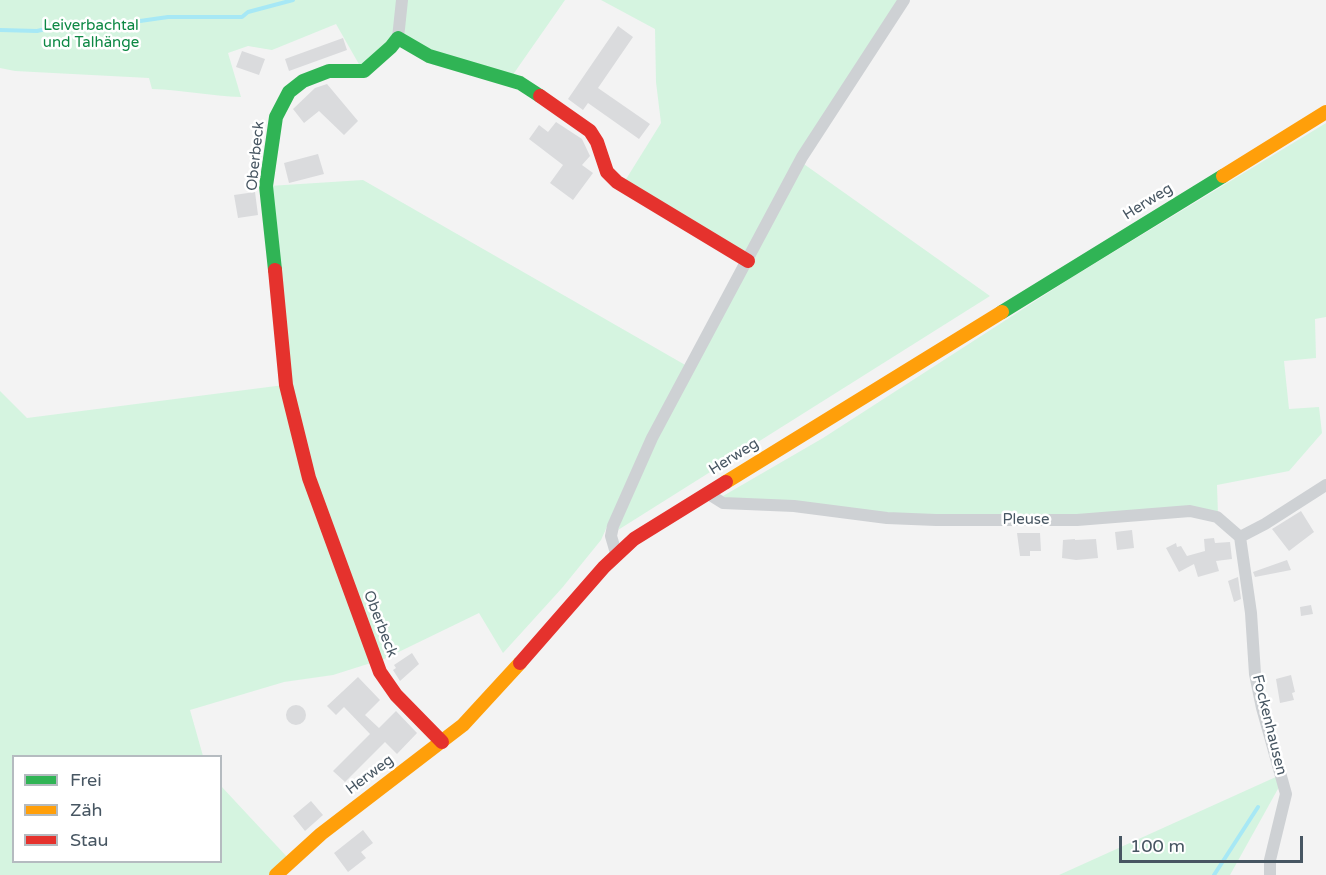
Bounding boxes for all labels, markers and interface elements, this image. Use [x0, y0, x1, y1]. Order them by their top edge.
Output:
park label: Leiverbachtal und Talhänge [43, 17, 139, 52]
street label: Oberbeck [243, 120, 269, 192]
street label: Herweg [1120, 180, 1176, 224]
street label: Herweg [706, 435, 762, 479]
street label: Pleuse [1002, 511, 1050, 529]
street label: Oberbeck [359, 588, 401, 660]
street label: Fockenhausen [1248, 673, 1290, 777]
street label: Herweg [343, 751, 397, 799]
legend [12, 755, 222, 863]
text: Frei [70, 769, 102, 791]
text: Zäh [70, 799, 103, 821]
scale bar [1122, 824, 1306, 862]
text: Stau [70, 829, 109, 851]
text: 100 m [1130, 835, 1185, 857]

